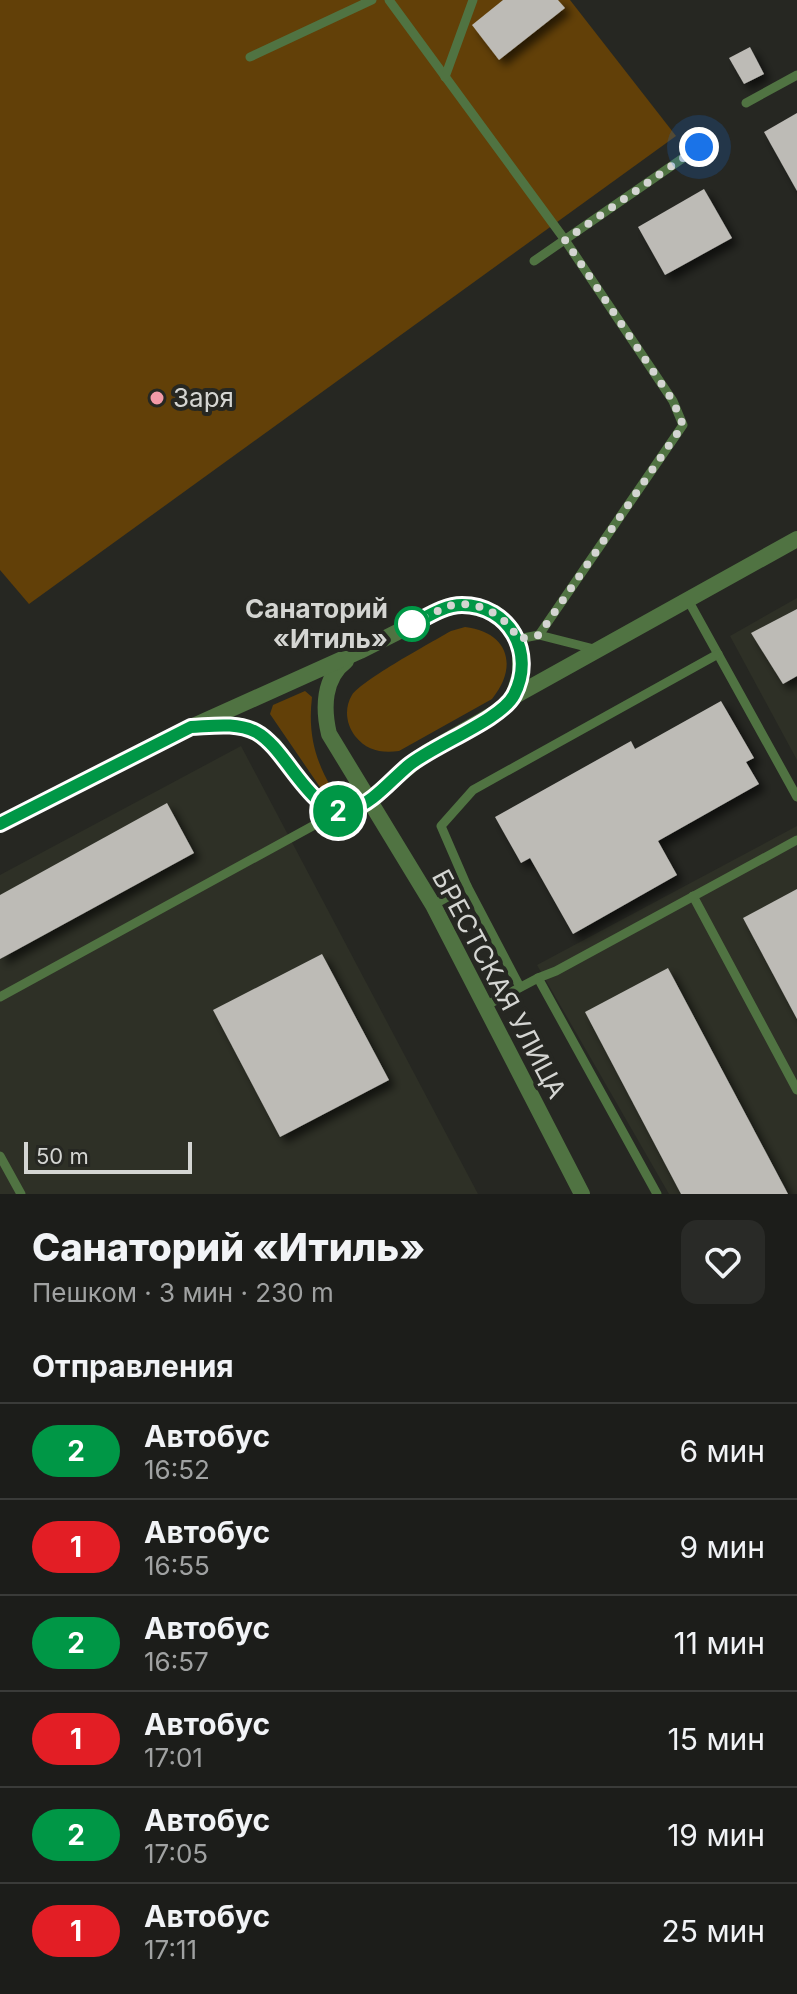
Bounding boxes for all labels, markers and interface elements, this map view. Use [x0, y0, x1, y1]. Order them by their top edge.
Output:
your location [679, 127, 719, 167]
place label: Заря [173, 382, 234, 413]
marker: Заря [148, 389, 166, 407]
place label: Санаторий «Итиль» [245, 593, 388, 654]
marker: Санаторий «Итиль» [395, 607, 429, 641]
line badge: 2 [312, 785, 364, 837]
text: 2 [329, 794, 347, 828]
street label: БРЕСТСКАЯ УЛИЦА [426, 864, 573, 1103]
scale bar [24, 1138, 192, 1174]
text: 50 m [36, 1143, 89, 1169]
button: heart [681, 1220, 765, 1304]
text: Санаторий «Итиль» [32, 1224, 425, 1270]
text: Пешком · 3 мин · 230 m [32, 1277, 334, 1308]
text: Отправления [32, 1348, 234, 1384]
text: Автобус [144, 1418, 270, 1454]
text: 6 мин [679, 1433, 765, 1469]
text: 2 [67, 1434, 85, 1468]
text: 16:52 [144, 1454, 210, 1485]
text: Автобус [144, 1514, 270, 1550]
text: 9 мин [679, 1529, 765, 1565]
text: 1 [70, 1530, 82, 1564]
text: 16:55 [144, 1550, 210, 1581]
text: Автобус [144, 1610, 270, 1646]
text: 11 мин [674, 1625, 765, 1661]
text: 2 [67, 1626, 85, 1660]
text: 16:57 [144, 1646, 209, 1677]
text: Автобус [144, 1706, 270, 1742]
text: 15 мин [668, 1721, 765, 1757]
text: 1 [70, 1722, 82, 1756]
text: 17:01 [144, 1742, 203, 1773]
text: Автобус [144, 1802, 270, 1838]
text: 19 мин [667, 1817, 765, 1853]
text: 2 [67, 1818, 85, 1852]
text: 17:05 [144, 1838, 208, 1869]
text: Автобус [144, 1898, 270, 1934]
text: 25 мин [661, 1913, 765, 1949]
text: 1 [70, 1914, 82, 1948]
text: 17:11 [144, 1934, 197, 1965]

